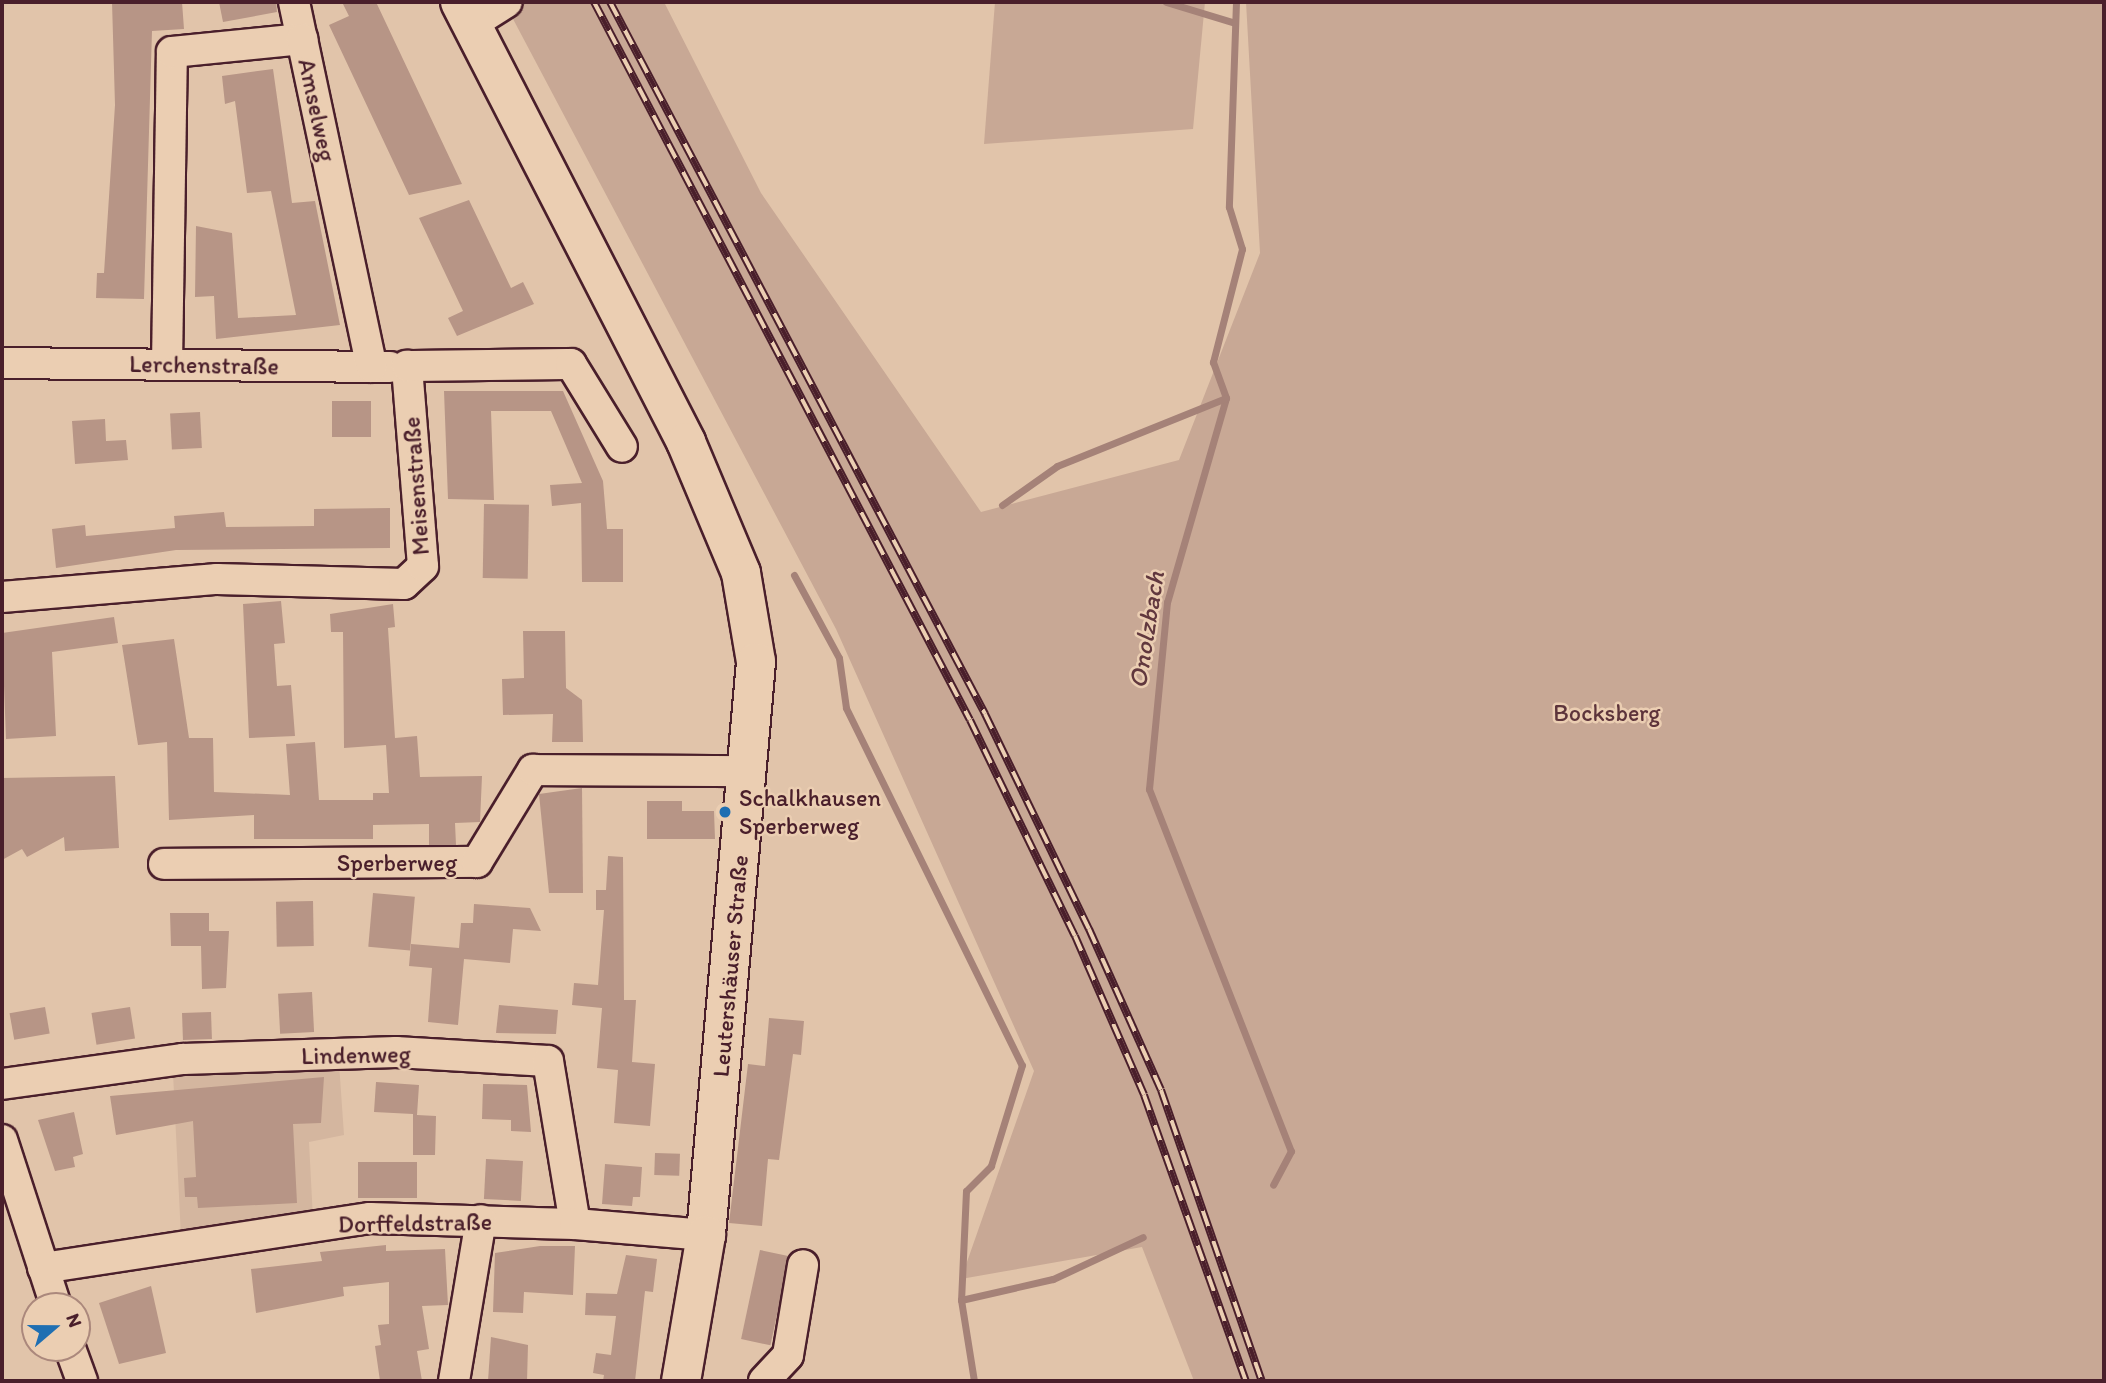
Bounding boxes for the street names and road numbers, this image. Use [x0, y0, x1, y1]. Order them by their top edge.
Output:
street label: Amselweg [292, 56, 342, 164]
street label: Lerchenstraße [129, 349, 279, 381]
street label: Meisenstraße [397, 416, 435, 556]
street label: Sperberweg [337, 849, 457, 877]
street label: Leutershäuser Straße [706, 854, 754, 1078]
street label: Lindenweg [301, 1040, 411, 1070]
street label: Dorffeldstraße [338, 1207, 492, 1239]

